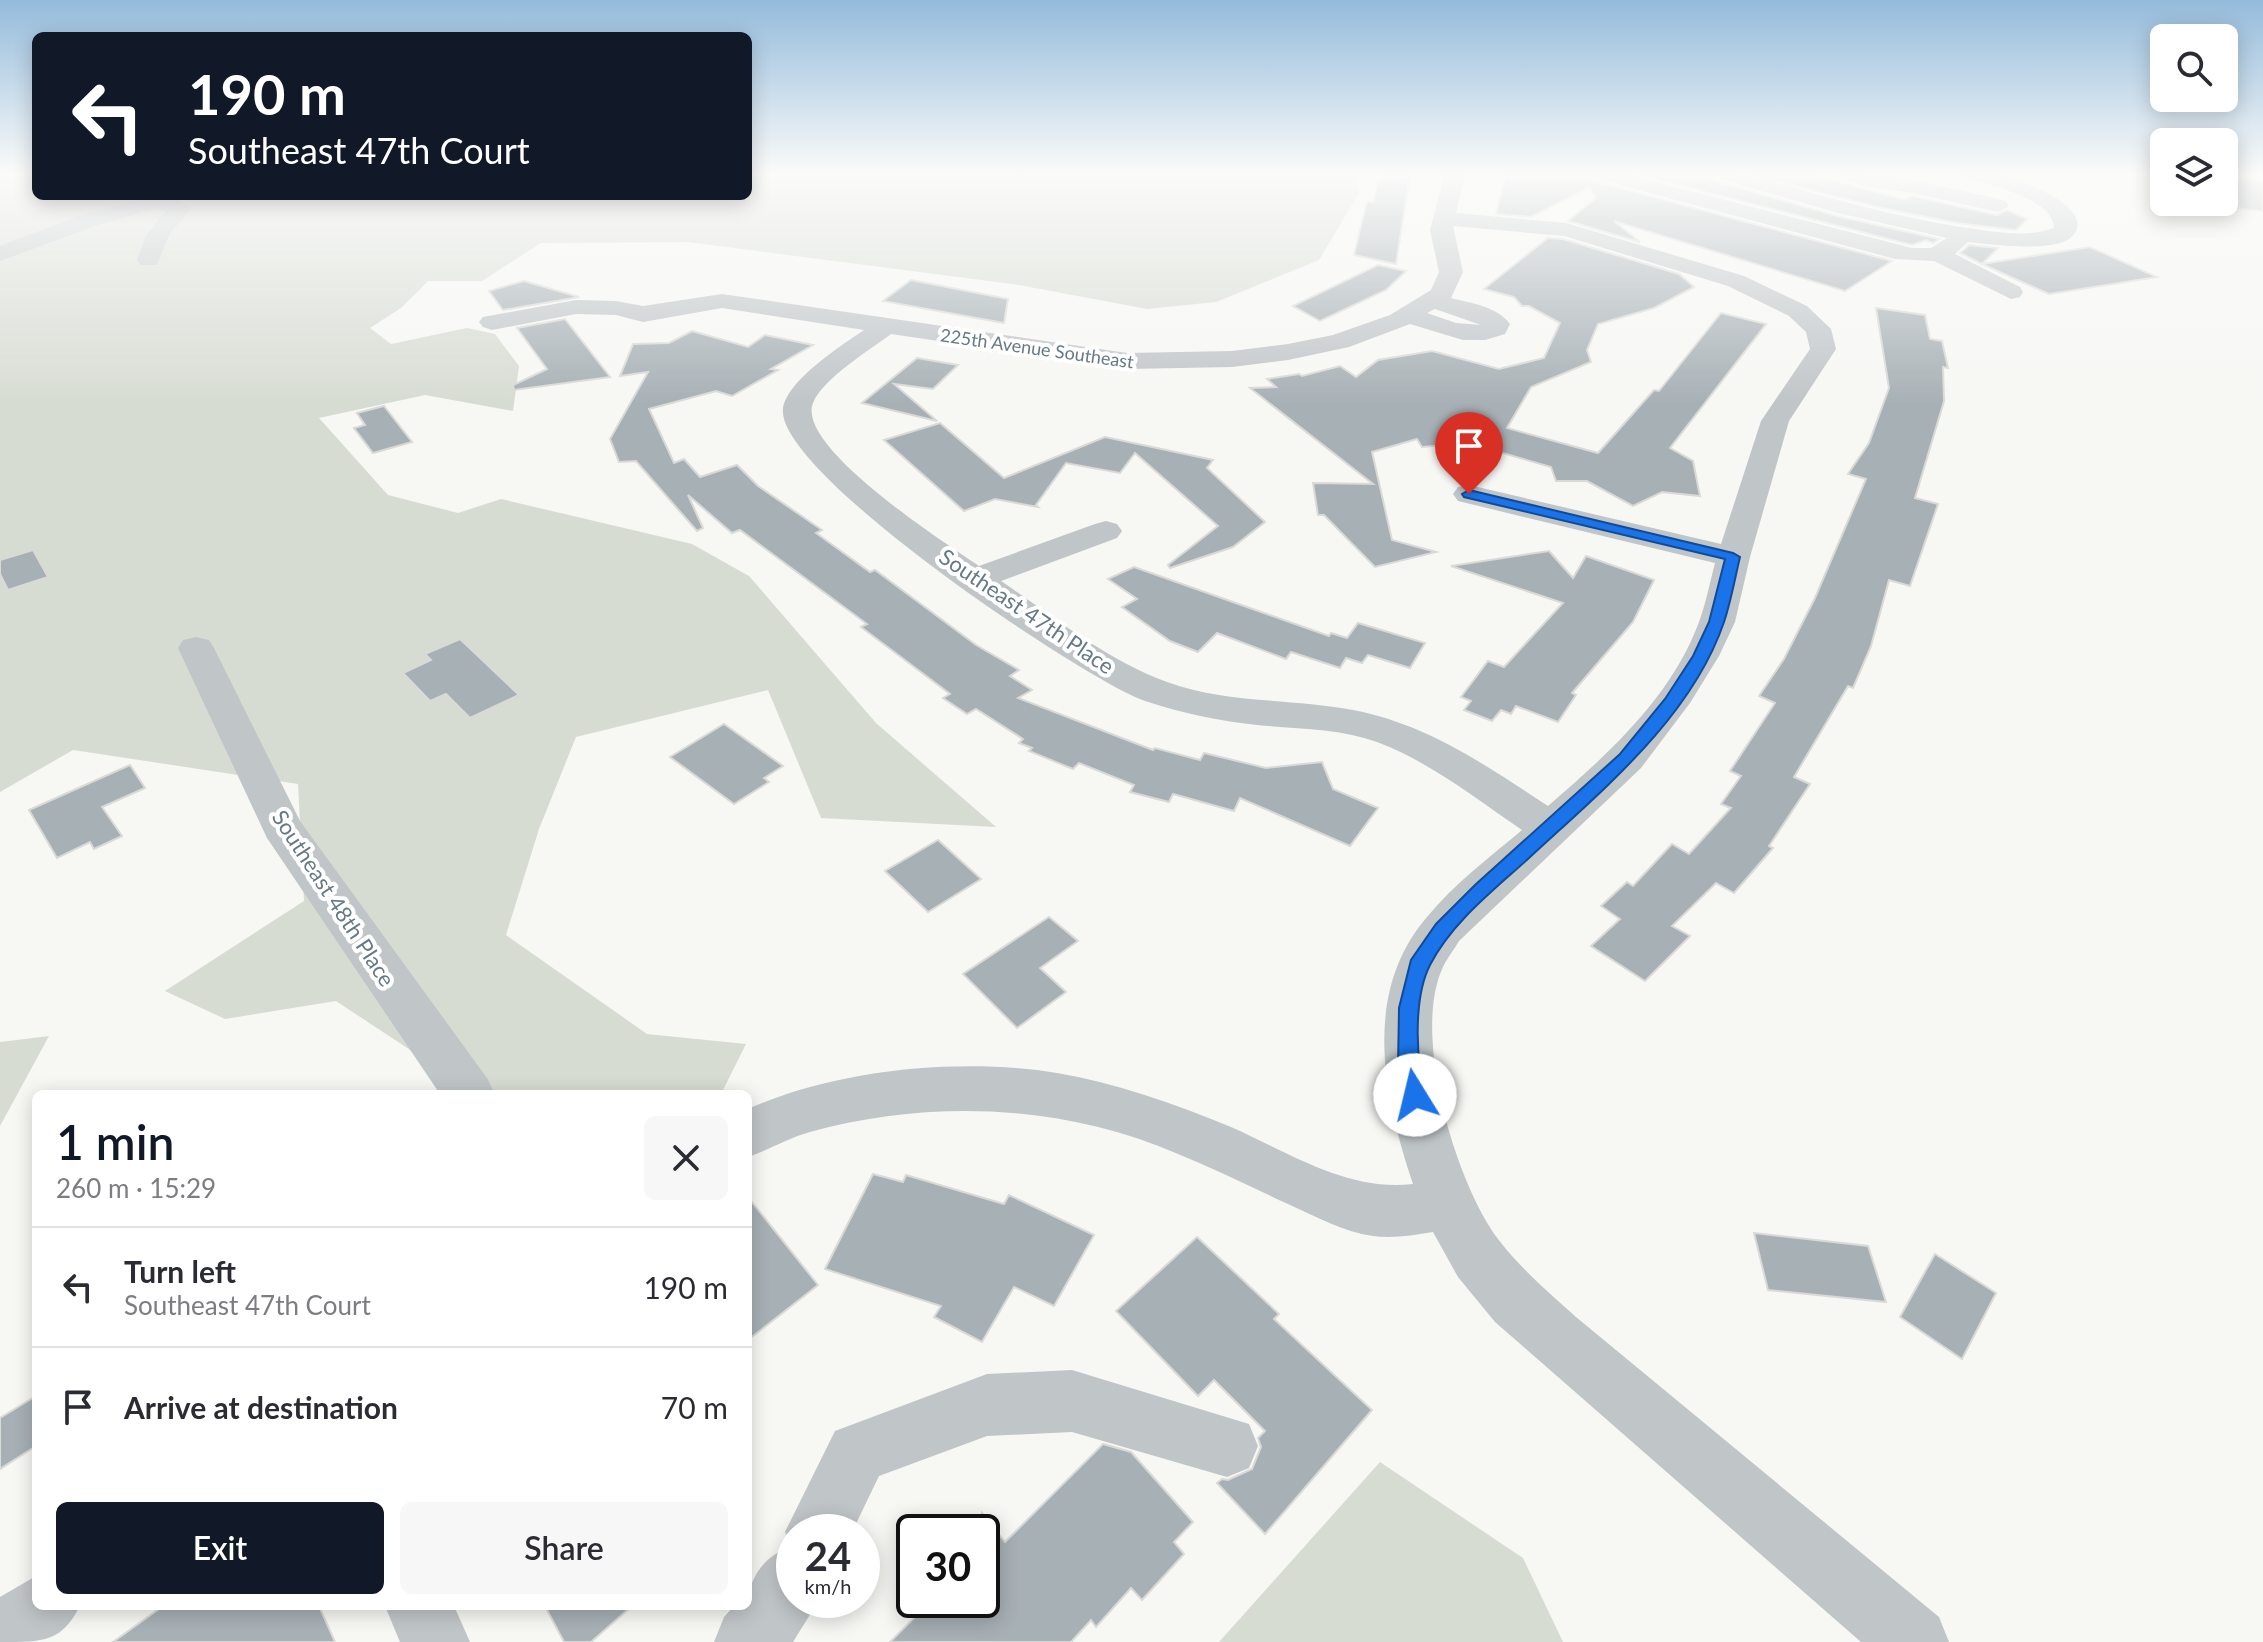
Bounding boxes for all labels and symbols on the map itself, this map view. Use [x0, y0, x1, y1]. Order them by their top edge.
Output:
street label: 225th Avenue Southeast [939, 324, 1136, 373]
pin [1435, 412, 1503, 494]
street label: Southeast 47th Place [935, 543, 1119, 679]
street label: Southeast 48th Place [267, 805, 401, 991]
position arrow [1373, 1053, 1457, 1137]
speed limit sign: 30 [896, 1514, 1000, 1618]

